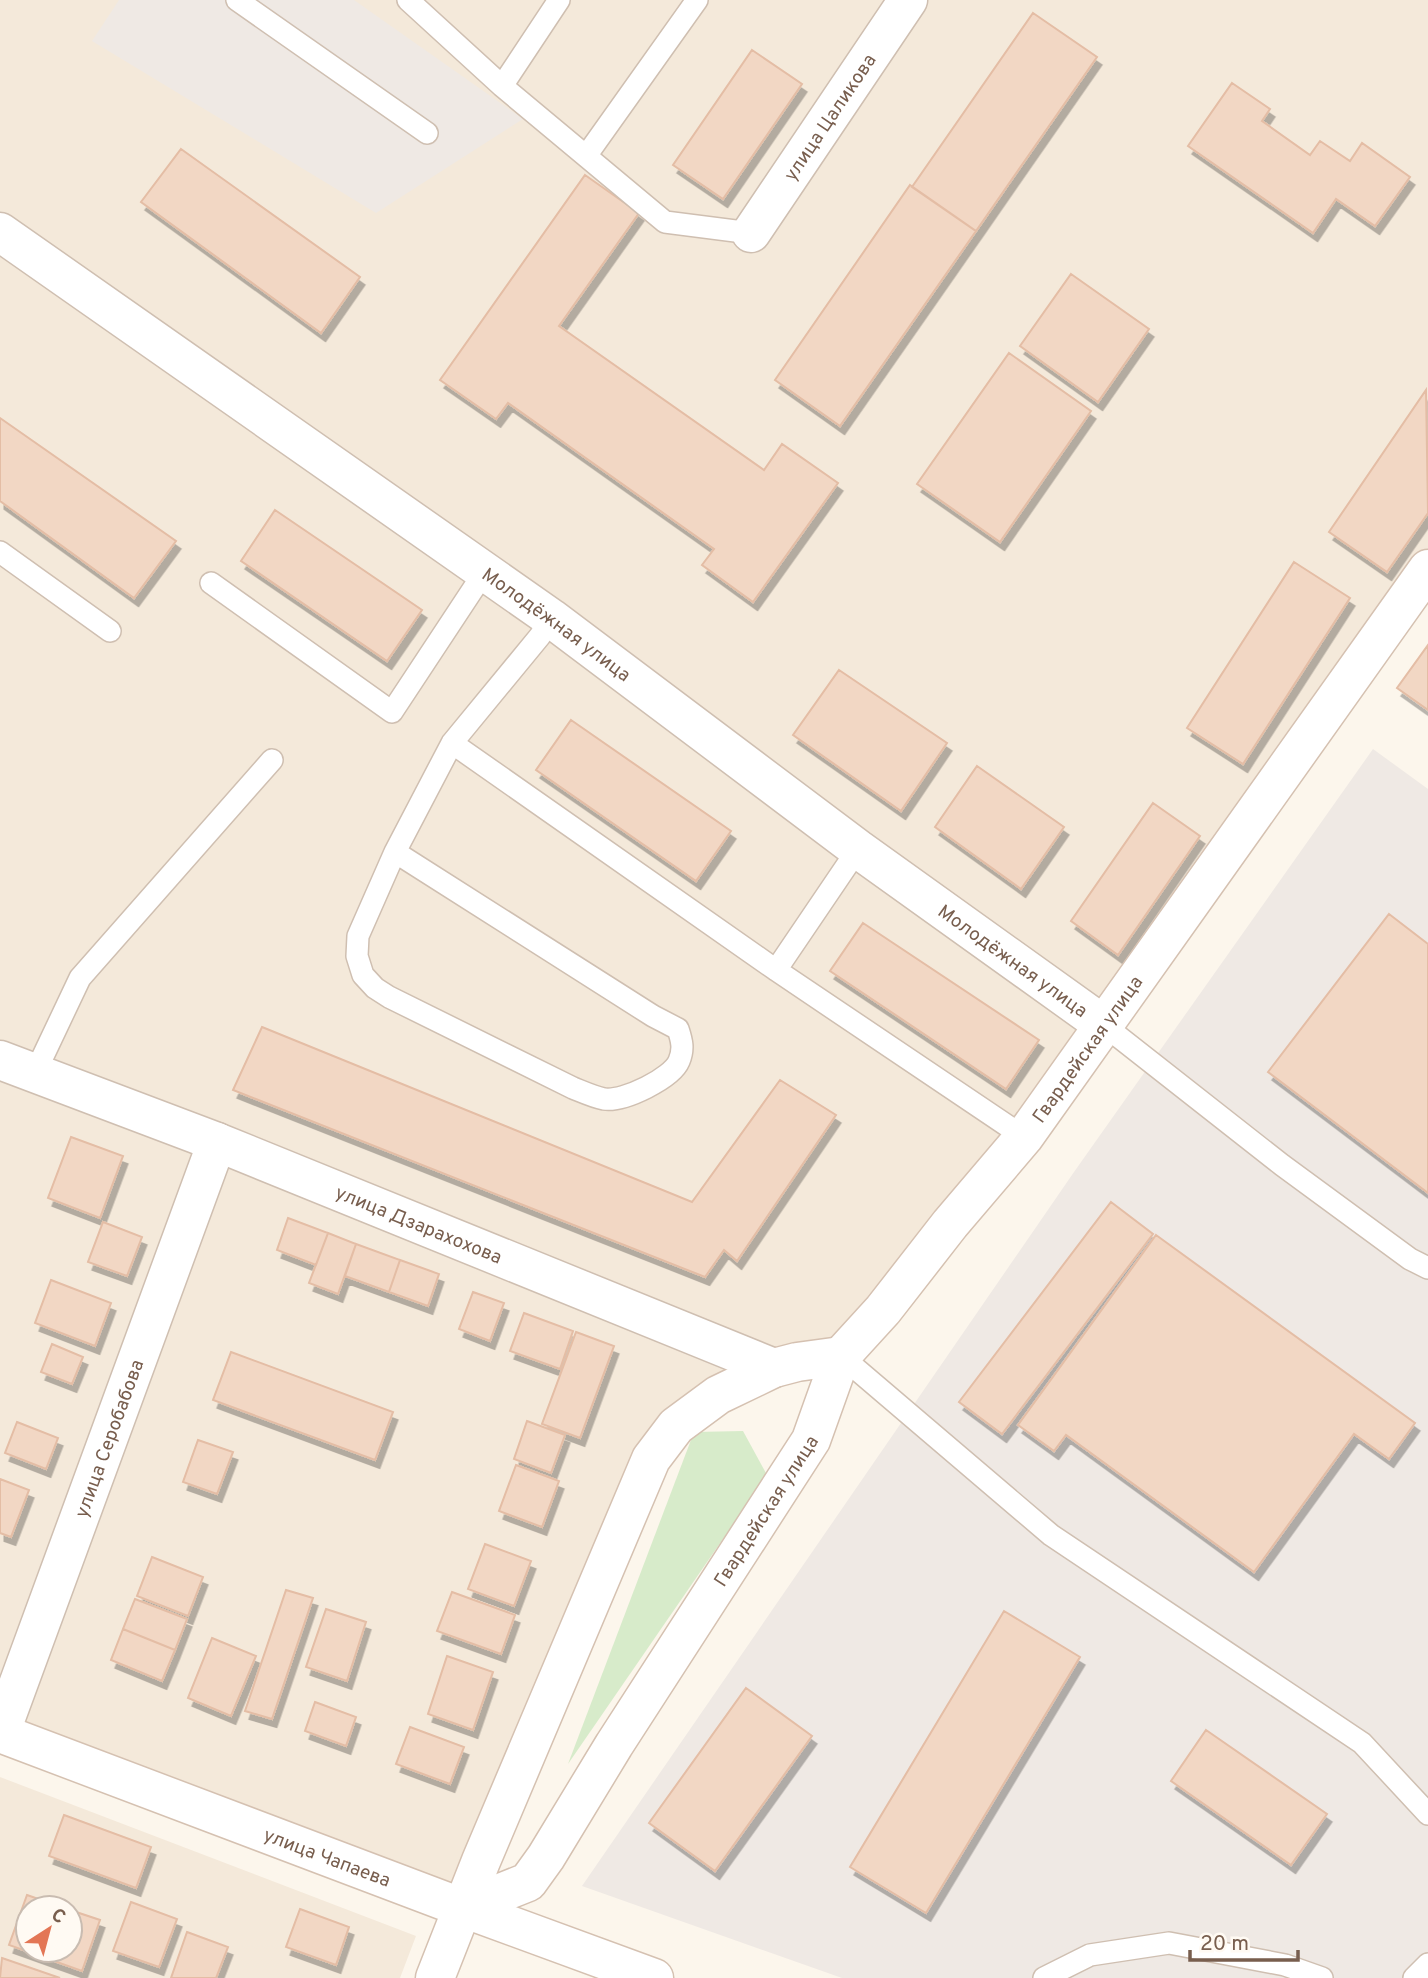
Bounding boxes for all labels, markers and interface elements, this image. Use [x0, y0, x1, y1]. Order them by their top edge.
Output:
street label: улица Цаликова [779, 50, 882, 186]
street label: Молодёжная улица [477, 563, 635, 688]
street label: Молодёжная улица [933, 900, 1092, 1024]
street label: Гвардейская улица [1028, 971, 1149, 1128]
street label: улица Дзарахохова [331, 1181, 505, 1270]
street label: улица Серобабова [70, 1357, 150, 1521]
street label: Гвардейская улица [709, 1431, 825, 1592]
street label: улица Чапаева [260, 1824, 394, 1894]
north arrow [14, 1894, 84, 1964]
text: С [46, 1904, 70, 1930]
scale bar [1190, 1918, 1298, 1962]
text: 20 m [1200, 1931, 1249, 1958]

